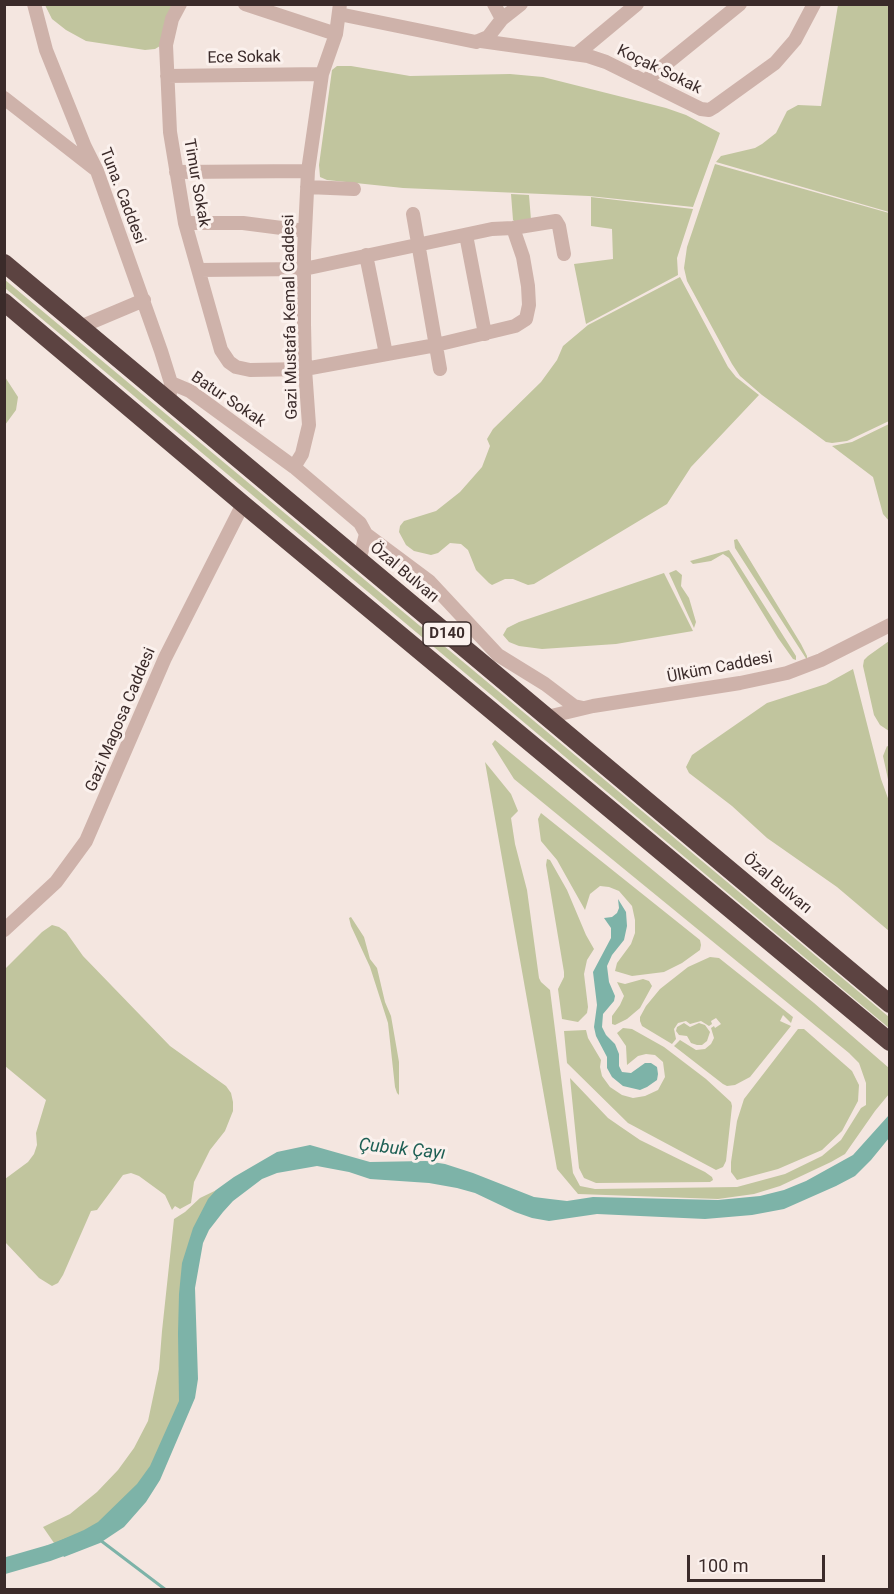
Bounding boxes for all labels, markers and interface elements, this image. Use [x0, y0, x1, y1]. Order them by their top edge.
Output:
street label: Koçak Sokak [614, 41, 704, 99]
street label: Ece Sokak [207, 48, 281, 68]
street label: Timur Sokak [179, 137, 213, 229]
street label: Tuna. Caddesi [95, 145, 149, 247]
street label: Gazi Mustafa Kemal Caddesi [280, 214, 302, 420]
street label: Batur Sokak [187, 368, 269, 432]
street label: Özal Bulvarı [366, 539, 442, 607]
road number: D140 [423, 622, 471, 646]
street label: Gazi Magosa Caddesi [82, 645, 160, 795]
street label: Ülküm Caddesi [666, 648, 774, 688]
street label: Özal Bulvarı [739, 850, 815, 918]
water label: Çubuk Çayı [358, 1135, 446, 1165]
scale bar [690, 1543, 828, 1581]
text: 100 m [698, 1555, 749, 1576]

